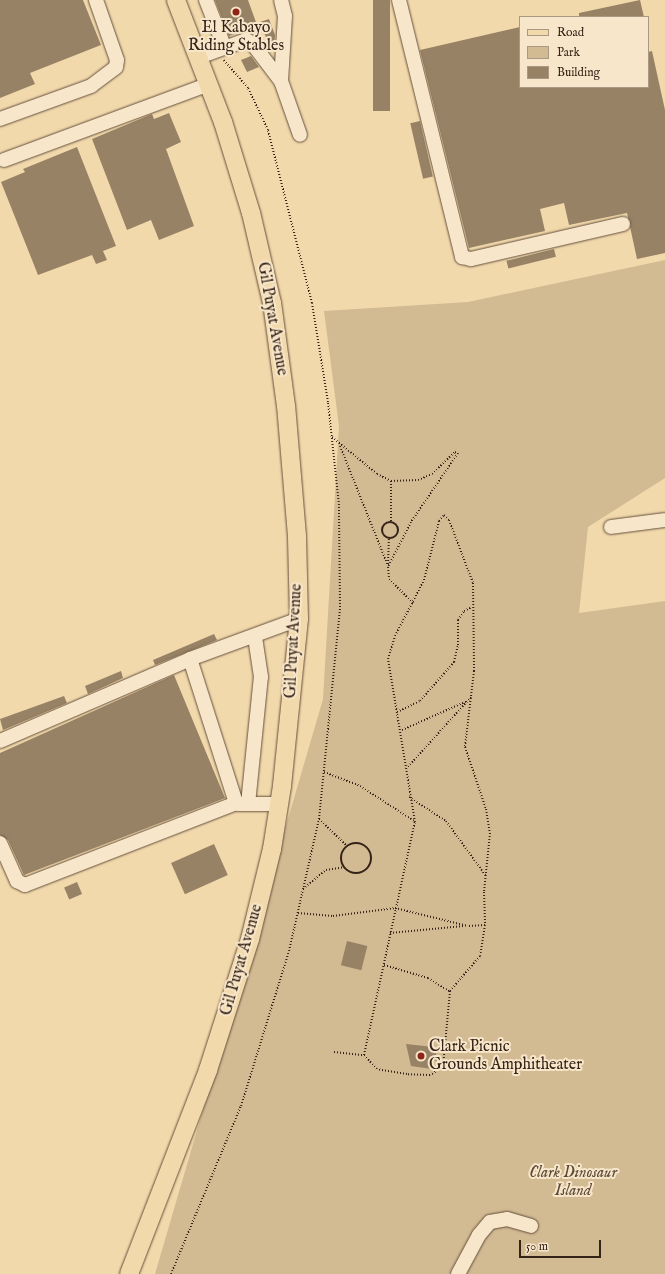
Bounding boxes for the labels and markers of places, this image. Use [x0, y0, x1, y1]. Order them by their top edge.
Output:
marker: El Kabayo Riding Stables [231, 7, 241, 17]
place label: El Kabayo Riding Stables [188, 18, 284, 56]
place label: Clark Picnic Grounds Amphitheater [429, 1037, 582, 1075]
marker: Clark Picnic Grounds Amphitheater [416, 1051, 426, 1061]

